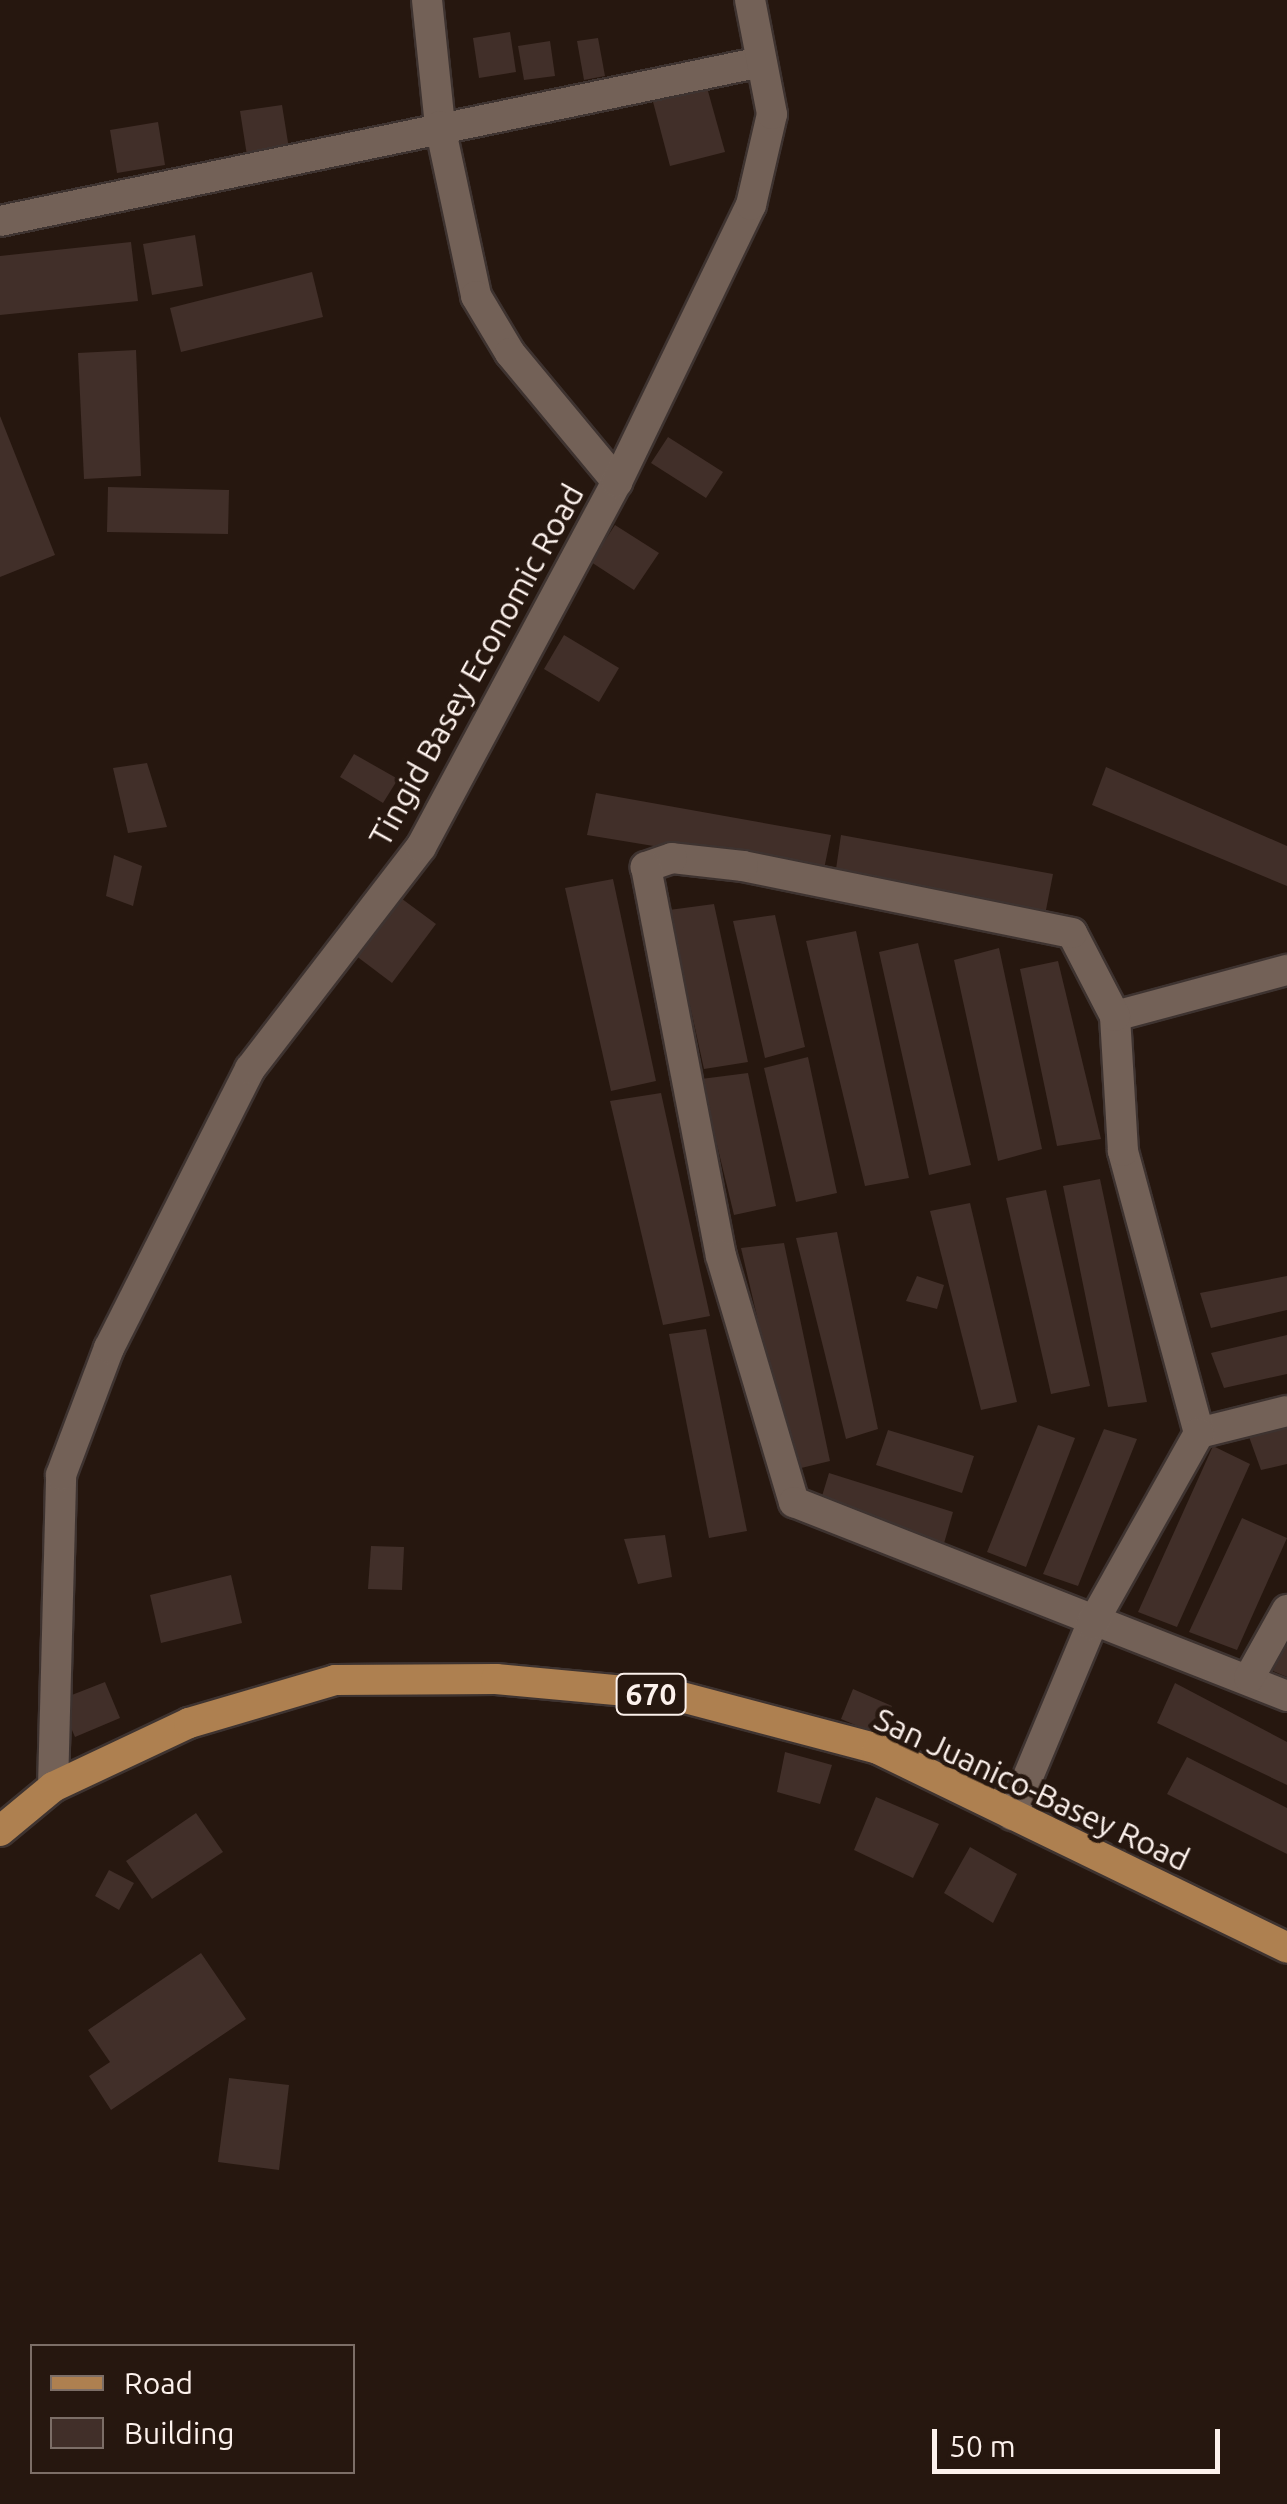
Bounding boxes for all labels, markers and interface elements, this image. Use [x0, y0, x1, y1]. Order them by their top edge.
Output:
street label: Tingid Basey Economic Road [360, 477, 592, 853]
road number: 670 [614, 1669, 688, 1719]
street label: San Juanico-Basey Road [868, 1699, 1196, 1879]
legend [30, 2344, 355, 2474]
text: Road [124, 2366, 193, 2400]
scale bar [937, 2409, 1224, 2471]
text: Building [124, 2416, 235, 2450]
text: 50 m [949, 2429, 1016, 2463]

